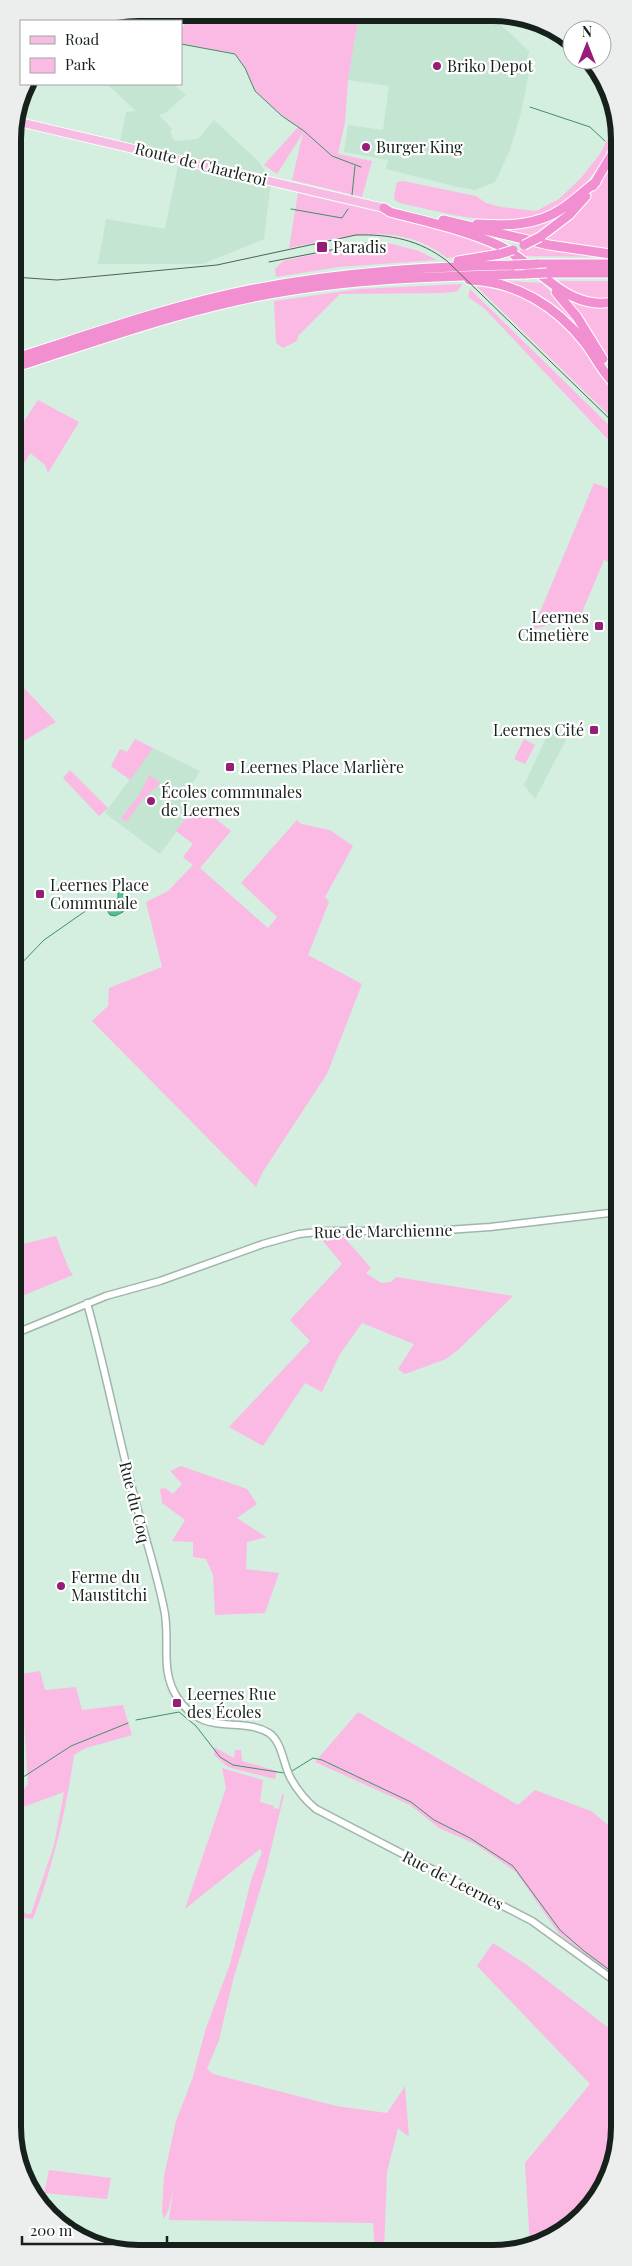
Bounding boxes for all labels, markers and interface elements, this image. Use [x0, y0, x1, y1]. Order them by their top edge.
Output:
legend [20, 20, 182, 85]
north arrow [562, 20, 612, 70]
text: N [582, 22, 592, 41]
text: Road [65, 29, 99, 49]
text: Park [65, 54, 97, 74]
place label: Briko Depot [447, 55, 534, 76]
marker: Briko Depot [431, 60, 443, 72]
place label: Burger King [376, 136, 463, 157]
street label: Route de Charleroi [133, 137, 270, 190]
marker: Burger King [360, 141, 372, 153]
place label: Paradis [333, 236, 386, 257]
marker: Paradis [315, 240, 329, 254]
place label: Leernes Cimetière [518, 606, 589, 645]
marker: Leernes Cimetière [593, 620, 605, 632]
place label: Leernes Cité [493, 719, 584, 740]
marker: Leernes Cité [588, 724, 600, 736]
place label: Leernes Place Marlière [240, 756, 404, 777]
marker: Leernes Place Marlière [224, 761, 236, 773]
place label: Écoles communales de Leernes [161, 781, 302, 820]
marker: Écoles communales de Leernes [145, 795, 157, 807]
place label: Leernes Place Communale [50, 874, 149, 913]
marker: Leernes Place Communale [34, 888, 46, 900]
street label: Rue de Marchienne [313, 1219, 453, 1242]
street label: Rue du Coq [115, 1459, 156, 1545]
place label: Ferme du Maustitchi [71, 1566, 147, 1605]
marker: Ferme du Maustitchi [55, 1580, 67, 1592]
place label: Leernes Rue des Écoles [187, 1683, 276, 1722]
marker: Leernes Rue des Écoles [171, 1697, 183, 1709]
street label: Rue de Leernes [399, 1845, 507, 1914]
scale bar [22, 2214, 168, 2246]
text: 200 m [30, 2220, 73, 2240]

